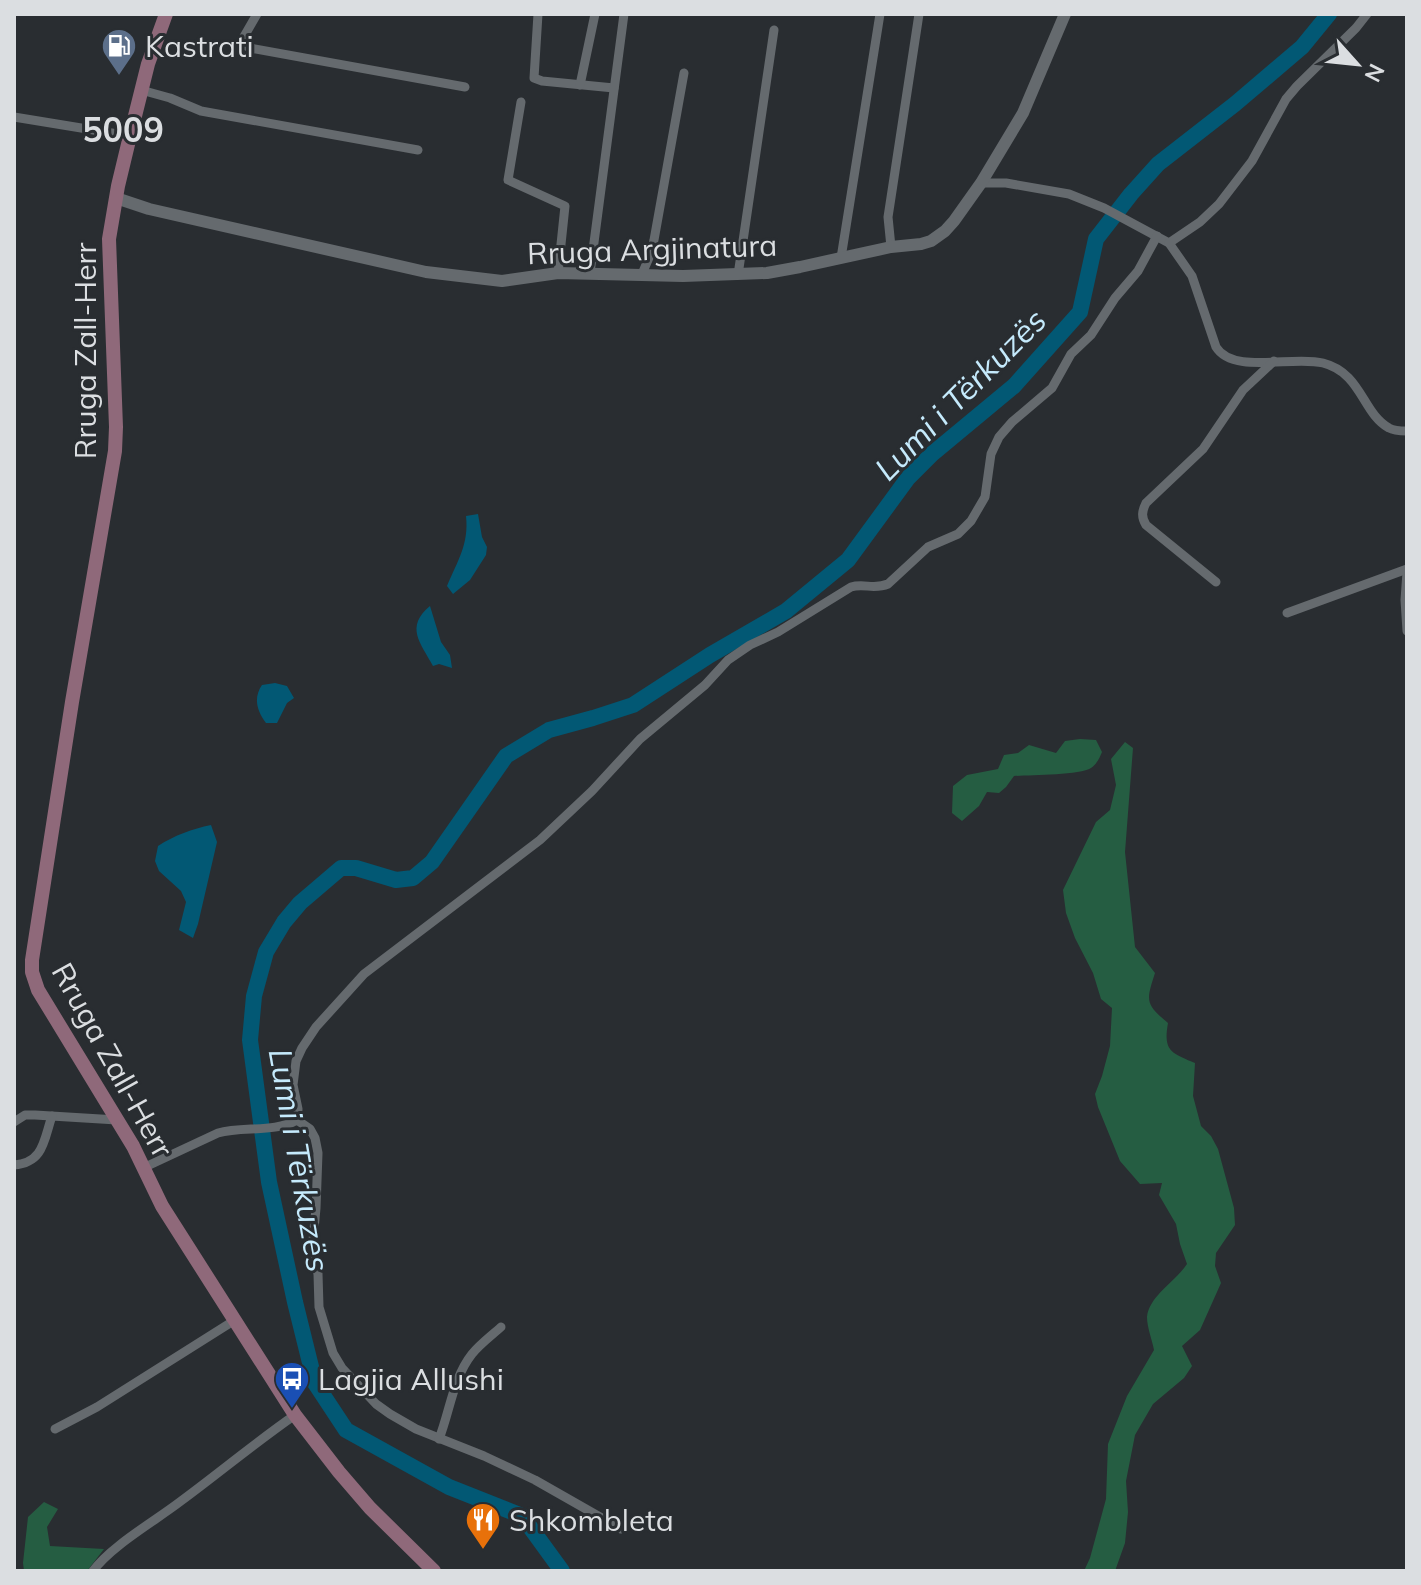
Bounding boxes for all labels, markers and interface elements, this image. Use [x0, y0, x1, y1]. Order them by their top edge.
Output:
north arrow [1317, 24, 1397, 104]
fuel station icon: Kastrati [100, 27, 138, 77]
place label: Kastrati [145, 27, 254, 65]
text: N [1359, 59, 1391, 87]
district label: 5009 [82, 108, 164, 151]
street label: Rruga Argjinatura [526, 226, 778, 272]
street label: Rruga Zall-Herr [66, 243, 104, 459]
water label: Lumi i Tërkuzës [866, 300, 1054, 488]
street label: Rruga Zall-Herr [44, 956, 182, 1164]
water label: Lumi i Tërkuzës [261, 1045, 339, 1275]
bus stop icon: Lagjia Allushi [273, 1360, 311, 1410]
place label: Lagjia Allushi [318, 1360, 504, 1398]
restaurant icon: Shkombleta [464, 1501, 502, 1551]
place label: Shkombleta [509, 1501, 674, 1539]

